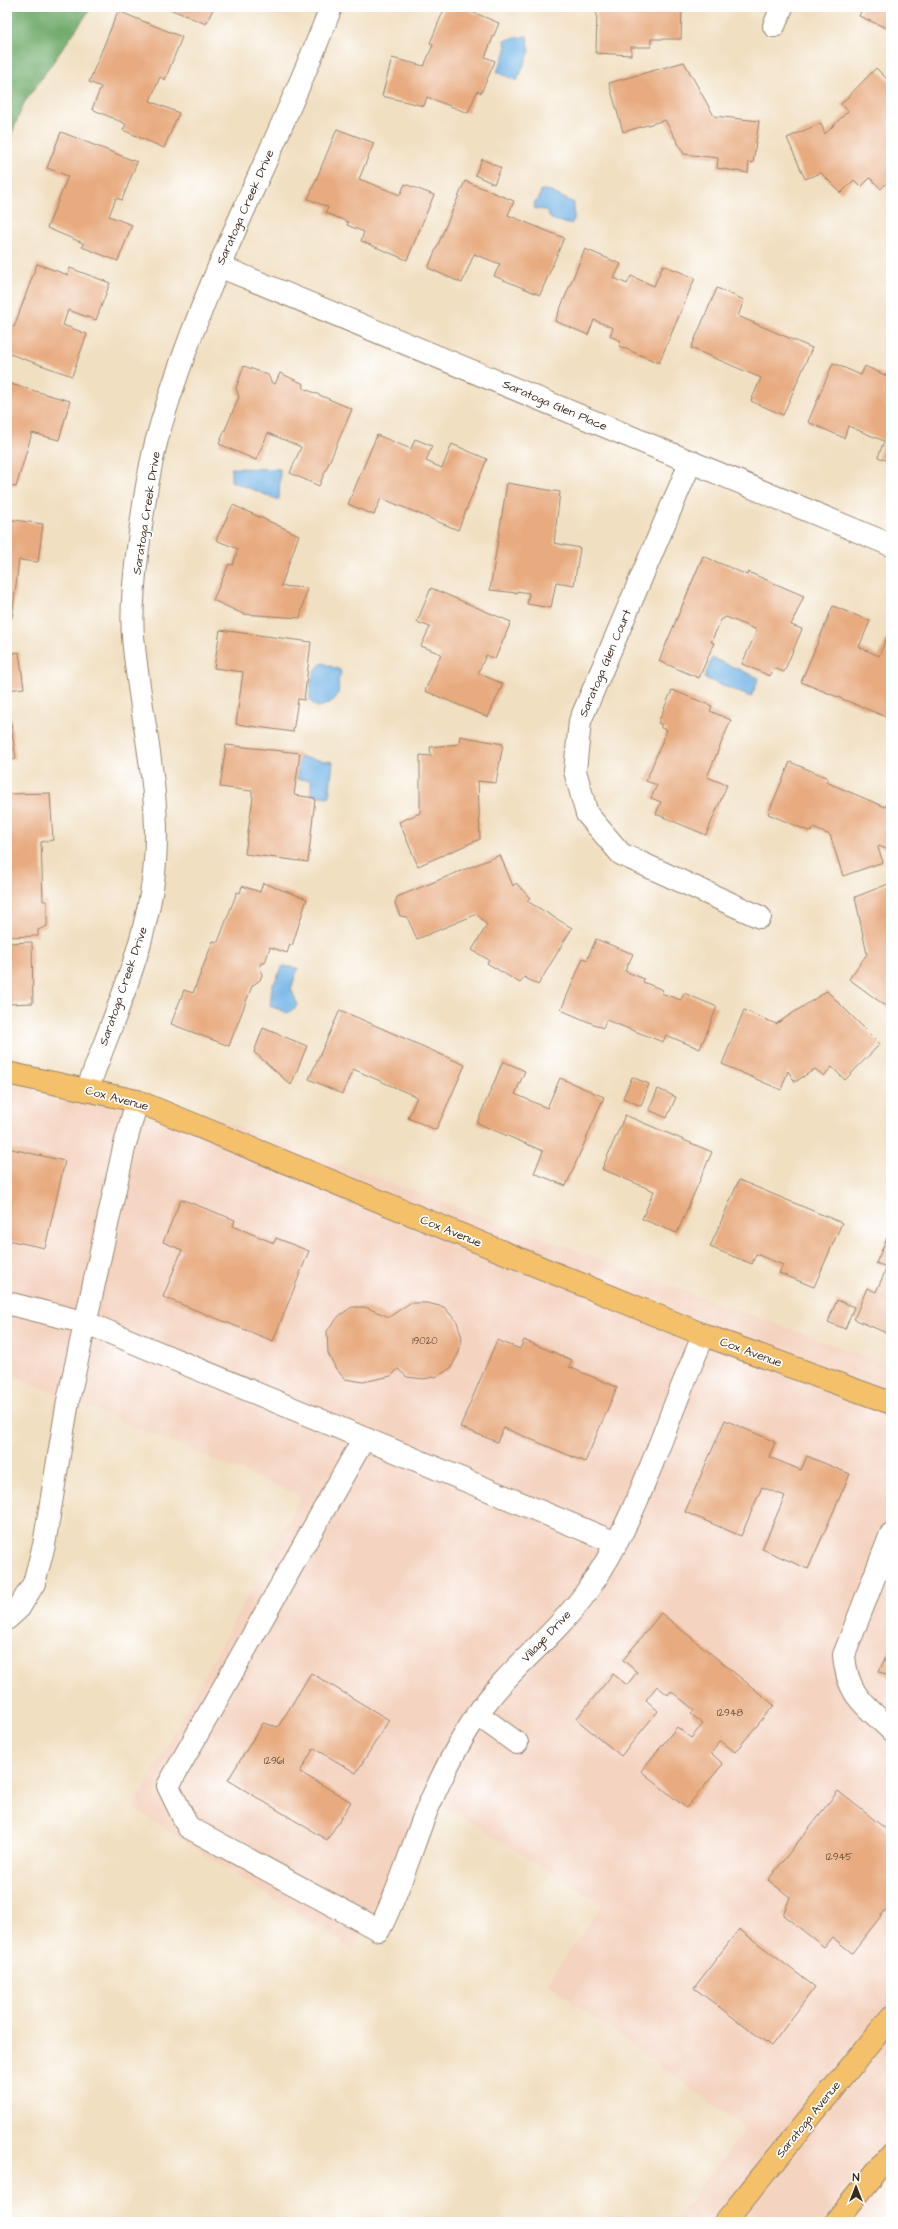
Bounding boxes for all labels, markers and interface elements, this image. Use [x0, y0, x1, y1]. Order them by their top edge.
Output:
street label: Saratoga Creek Drive [212, 146, 280, 268]
street label: Saratoga Glen Place [499, 376, 610, 436]
street label: Saratoga Creek Drive [128, 450, 166, 576]
street label: Saratoga Glen Court [575, 607, 637, 720]
street label: Saratoga Creek Drive [95, 924, 153, 1048]
street label: Cox Avenue [83, 1082, 151, 1115]
street label: Cox Avenue [418, 1211, 484, 1252]
street label: Cox Avenue [718, 1333, 785, 1372]
house number: 19020 [412, 1334, 438, 1348]
street label: Village Drive [518, 1606, 576, 1667]
house number: 12948 [717, 1706, 744, 1720]
house number: 12961 [264, 1754, 285, 1768]
house number: 12945 [826, 1850, 852, 1864]
street label: Saratoga Avenue [772, 2077, 846, 2162]
north arrow [836, 2167, 876, 2207]
text: N [853, 2170, 860, 2185]

